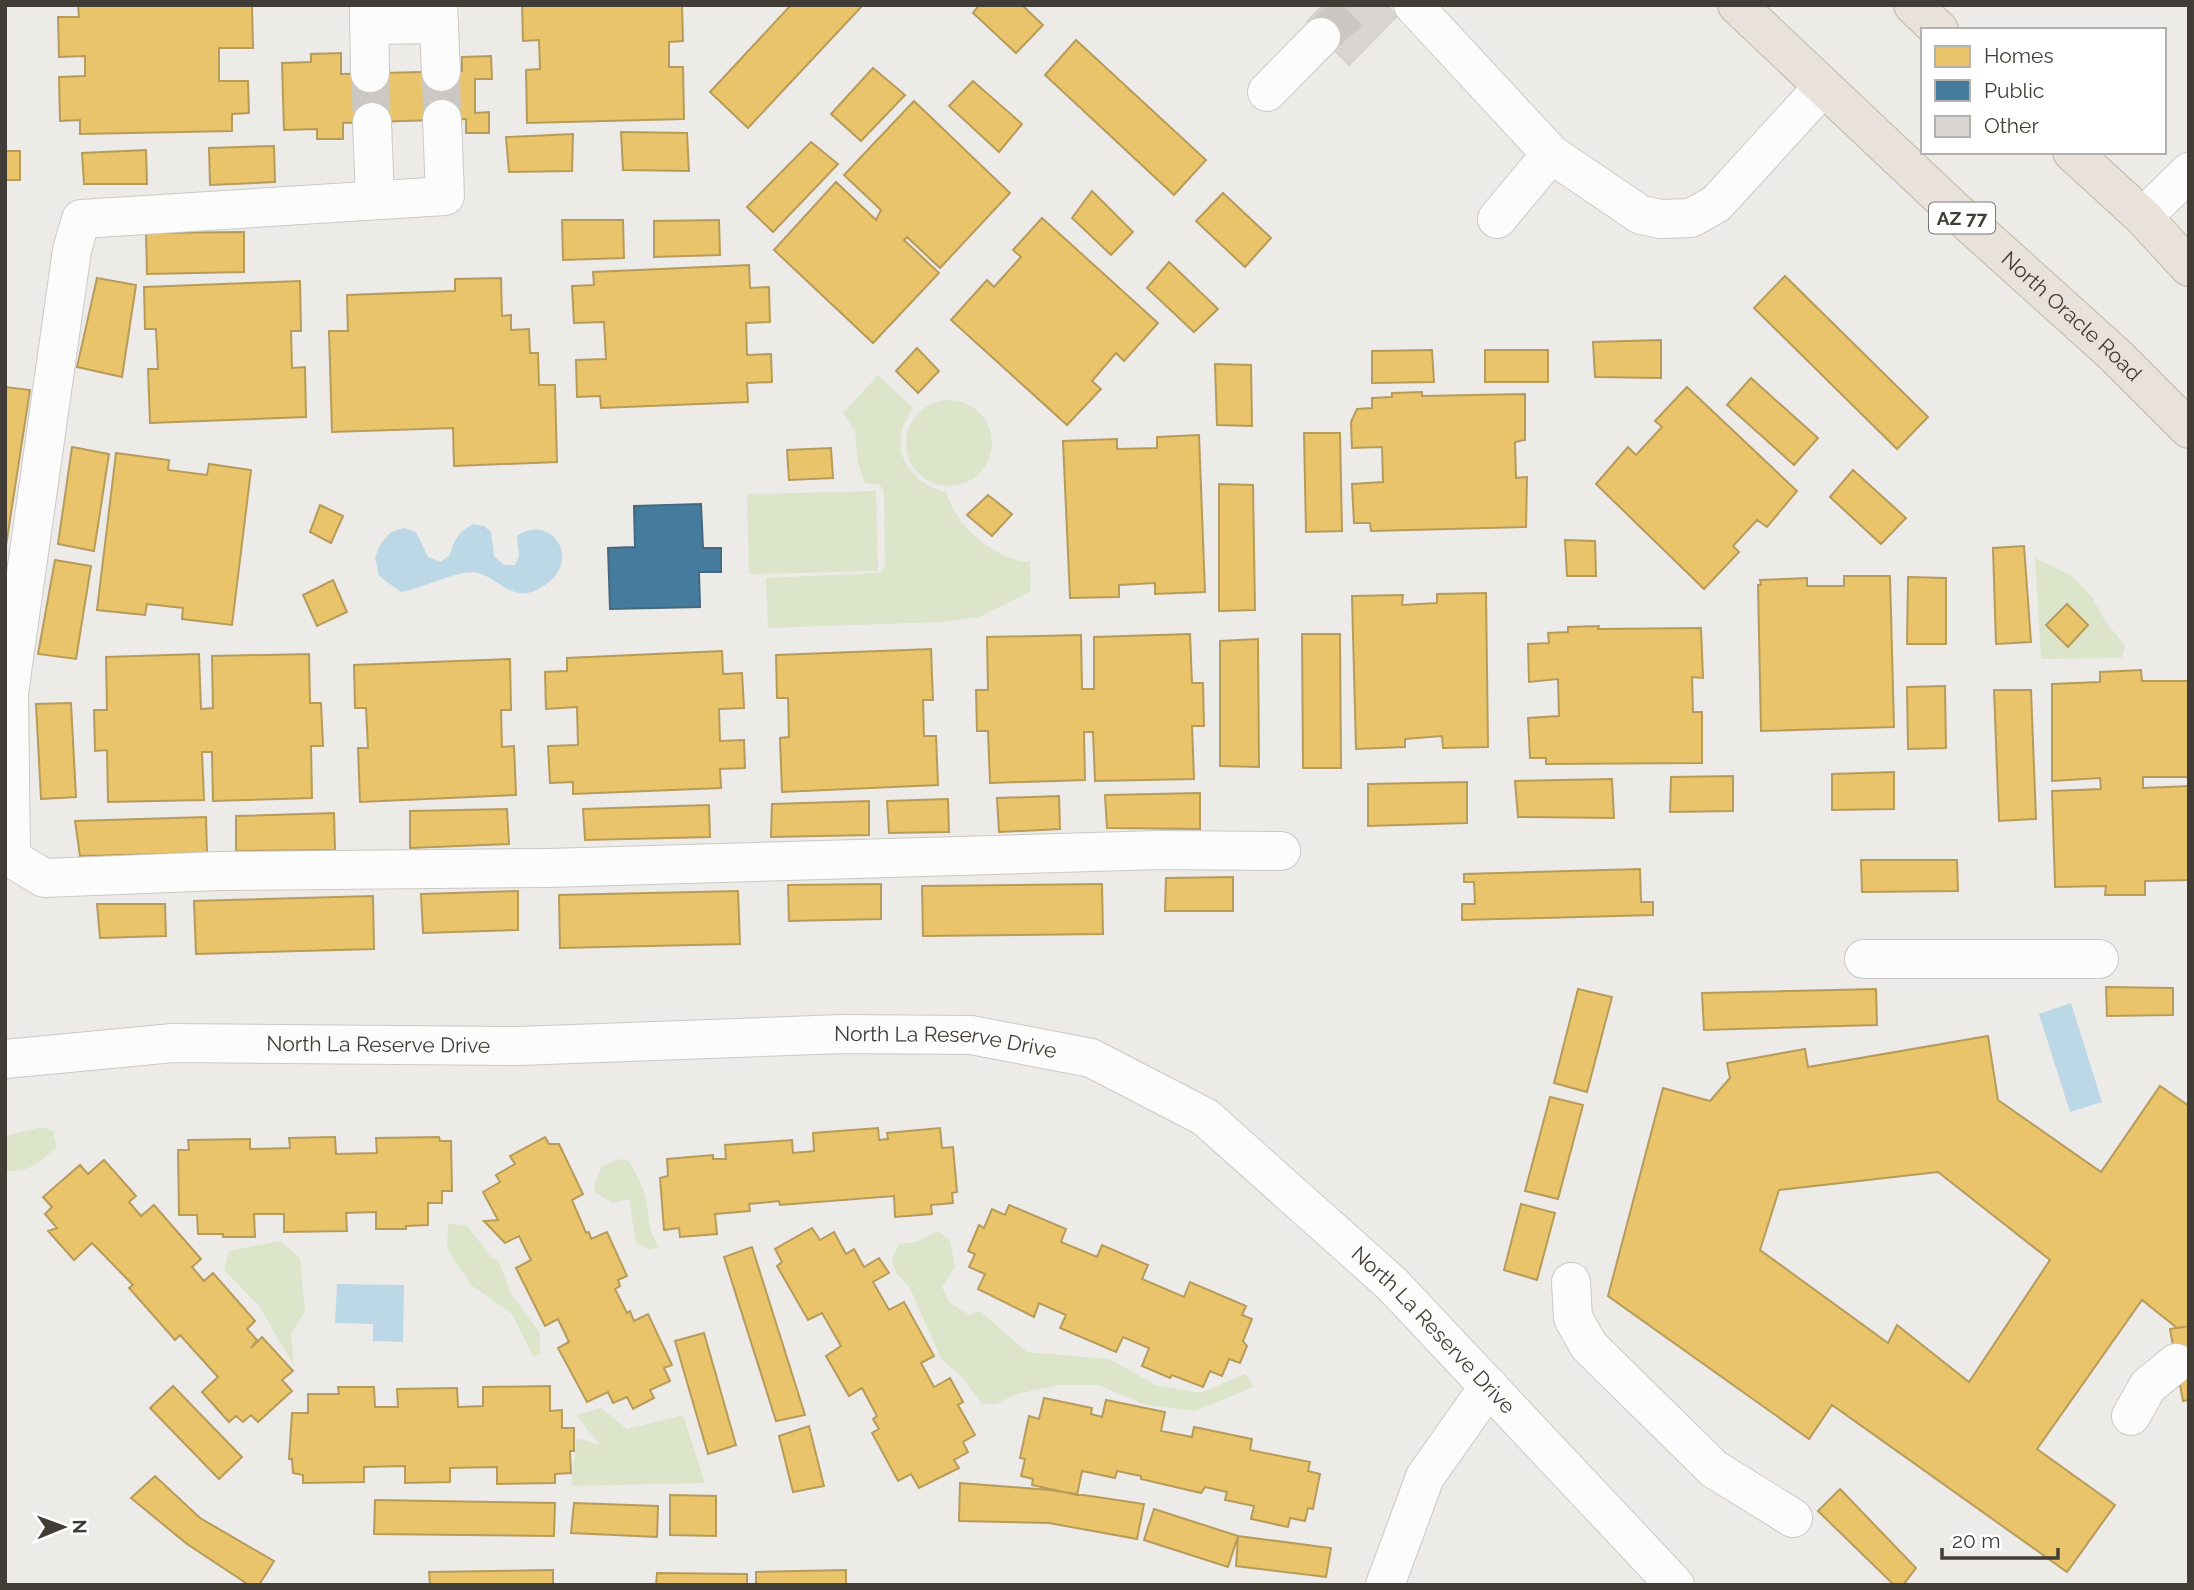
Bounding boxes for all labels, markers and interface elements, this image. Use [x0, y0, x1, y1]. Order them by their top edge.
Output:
legend [1921, 28, 2166, 154]
text: Homes [1984, 43, 2054, 68]
text: Public [1984, 78, 2044, 103]
text: Other [1984, 113, 2039, 138]
road number: AZ 77 [1929, 202, 1995, 233]
street label: North Oracle Road [1997, 246, 2147, 386]
street label: North La Reserve Drive [834, 1021, 1059, 1063]
street label: North La Reserve Drive [266, 1031, 490, 1058]
street label: North La Reserve Drive [1347, 1241, 1520, 1419]
north arrow [28, 1492, 98, 1562]
scale bar [1942, 1516, 2058, 1560]
text: N [69, 1519, 91, 1534]
text: 20 m [1952, 1528, 2000, 1553]

